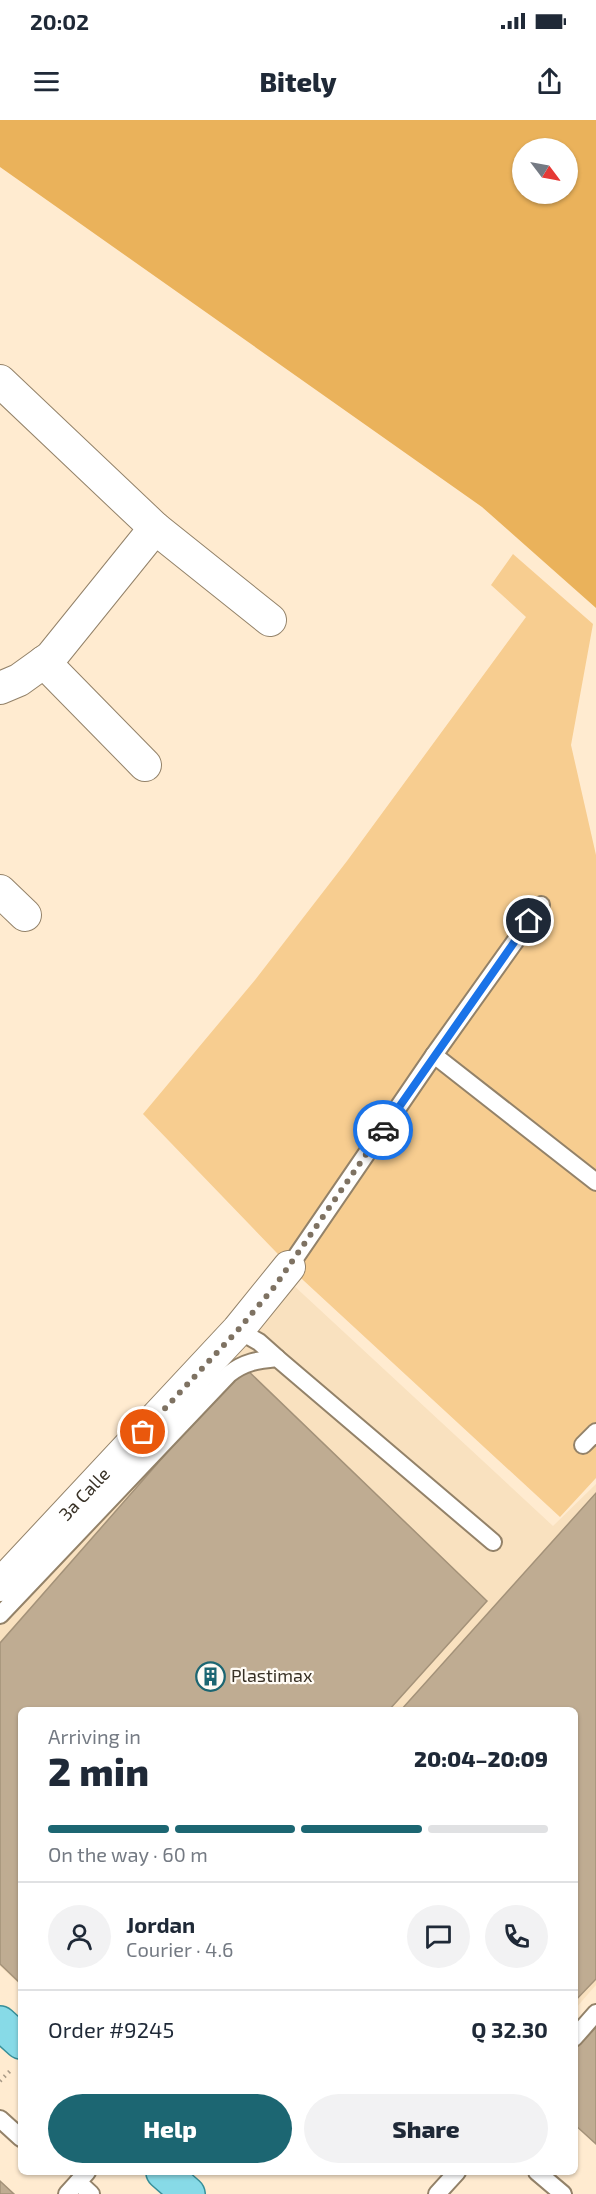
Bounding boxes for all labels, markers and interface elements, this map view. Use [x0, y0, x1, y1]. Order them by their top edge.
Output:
text: 20:02 [30, 8, 89, 34]
icon: menu [30, 65, 63, 98]
text: Bitely [260, 65, 336, 97]
icon: share [533, 65, 566, 98]
north arrow [512, 138, 578, 204]
map controls [512, 138, 578, 204]
pin [503, 895, 554, 946]
icon: home [512, 904, 545, 937]
courier [353, 1100, 413, 1160]
icon: car [367, 1114, 400, 1147]
pin [117, 1406, 168, 1457]
icon: bag [126, 1415, 159, 1448]
street label: 3a Calle [54, 1463, 114, 1525]
building icon: Plastimax [194, 1660, 226, 1692]
place label: Plastimax [231, 1664, 313, 1686]
text: Arriving in [48, 1724, 141, 1748]
text: 20:04–20:09 [414, 1745, 548, 1771]
text: 2 min [48, 1747, 149, 1794]
text: On the way · 60 m [48, 1842, 208, 1866]
button: person [48, 1905, 111, 1968]
button: chat [407, 1905, 470, 1968]
button: phone [485, 1905, 548, 1968]
text: Jordan [126, 1911, 195, 1937]
text: Courier · 4.6 [126, 1937, 233, 1961]
text: Order #9245 [48, 2016, 174, 2042]
text: Q 32.30 [471, 2016, 548, 2042]
button: Help [48, 2094, 292, 2163]
button: Share [304, 2094, 548, 2163]

